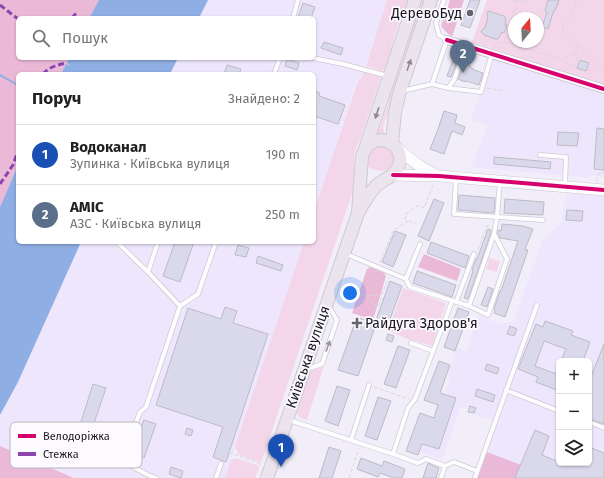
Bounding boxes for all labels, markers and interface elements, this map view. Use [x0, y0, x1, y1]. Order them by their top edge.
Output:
place label: ДеревоБуд [390, 5, 462, 22]
marker: ДеревоБуд [465, 8, 475, 18]
north arrow [508, 12, 544, 48]
search box [16, 16, 316, 60]
icon: search [30, 27, 52, 49]
text: Пошук [62, 29, 108, 47]
pin: 2 [450, 40, 476, 73]
one-way arrow [406, 58, 412, 70]
text: Поруч [32, 88, 81, 109]
text: Знайдено: 2 [228, 91, 300, 106]
one-way arrow [374, 107, 380, 119]
text: Водоканал [70, 138, 147, 156]
text: 1 [42, 147, 48, 162]
text: 190 m [266, 147, 300, 162]
text: Зупинка · Київська вулиця [70, 156, 230, 171]
text: АМІС [70, 198, 104, 216]
text: 2 [42, 207, 48, 222]
text: 250 m [265, 207, 300, 222]
text: АЗС · Київська вулиця [70, 216, 201, 231]
your location [340, 283, 360, 303]
street label: Київська вулиця [282, 303, 334, 411]
place label: Райдуга Здоров'я [365, 315, 478, 332]
marker: Райдуга Здоров'я [352, 318, 362, 328]
one-way arrow [325, 339, 331, 351]
map controls [556, 358, 592, 466]
button: + [556, 358, 592, 394]
button: − [556, 394, 592, 430]
legend [10, 422, 142, 468]
text: Велодоріжка [43, 430, 110, 443]
button: layers [556, 430, 592, 466]
pin: 1 [268, 434, 294, 467]
text: Стежка [43, 448, 79, 461]

